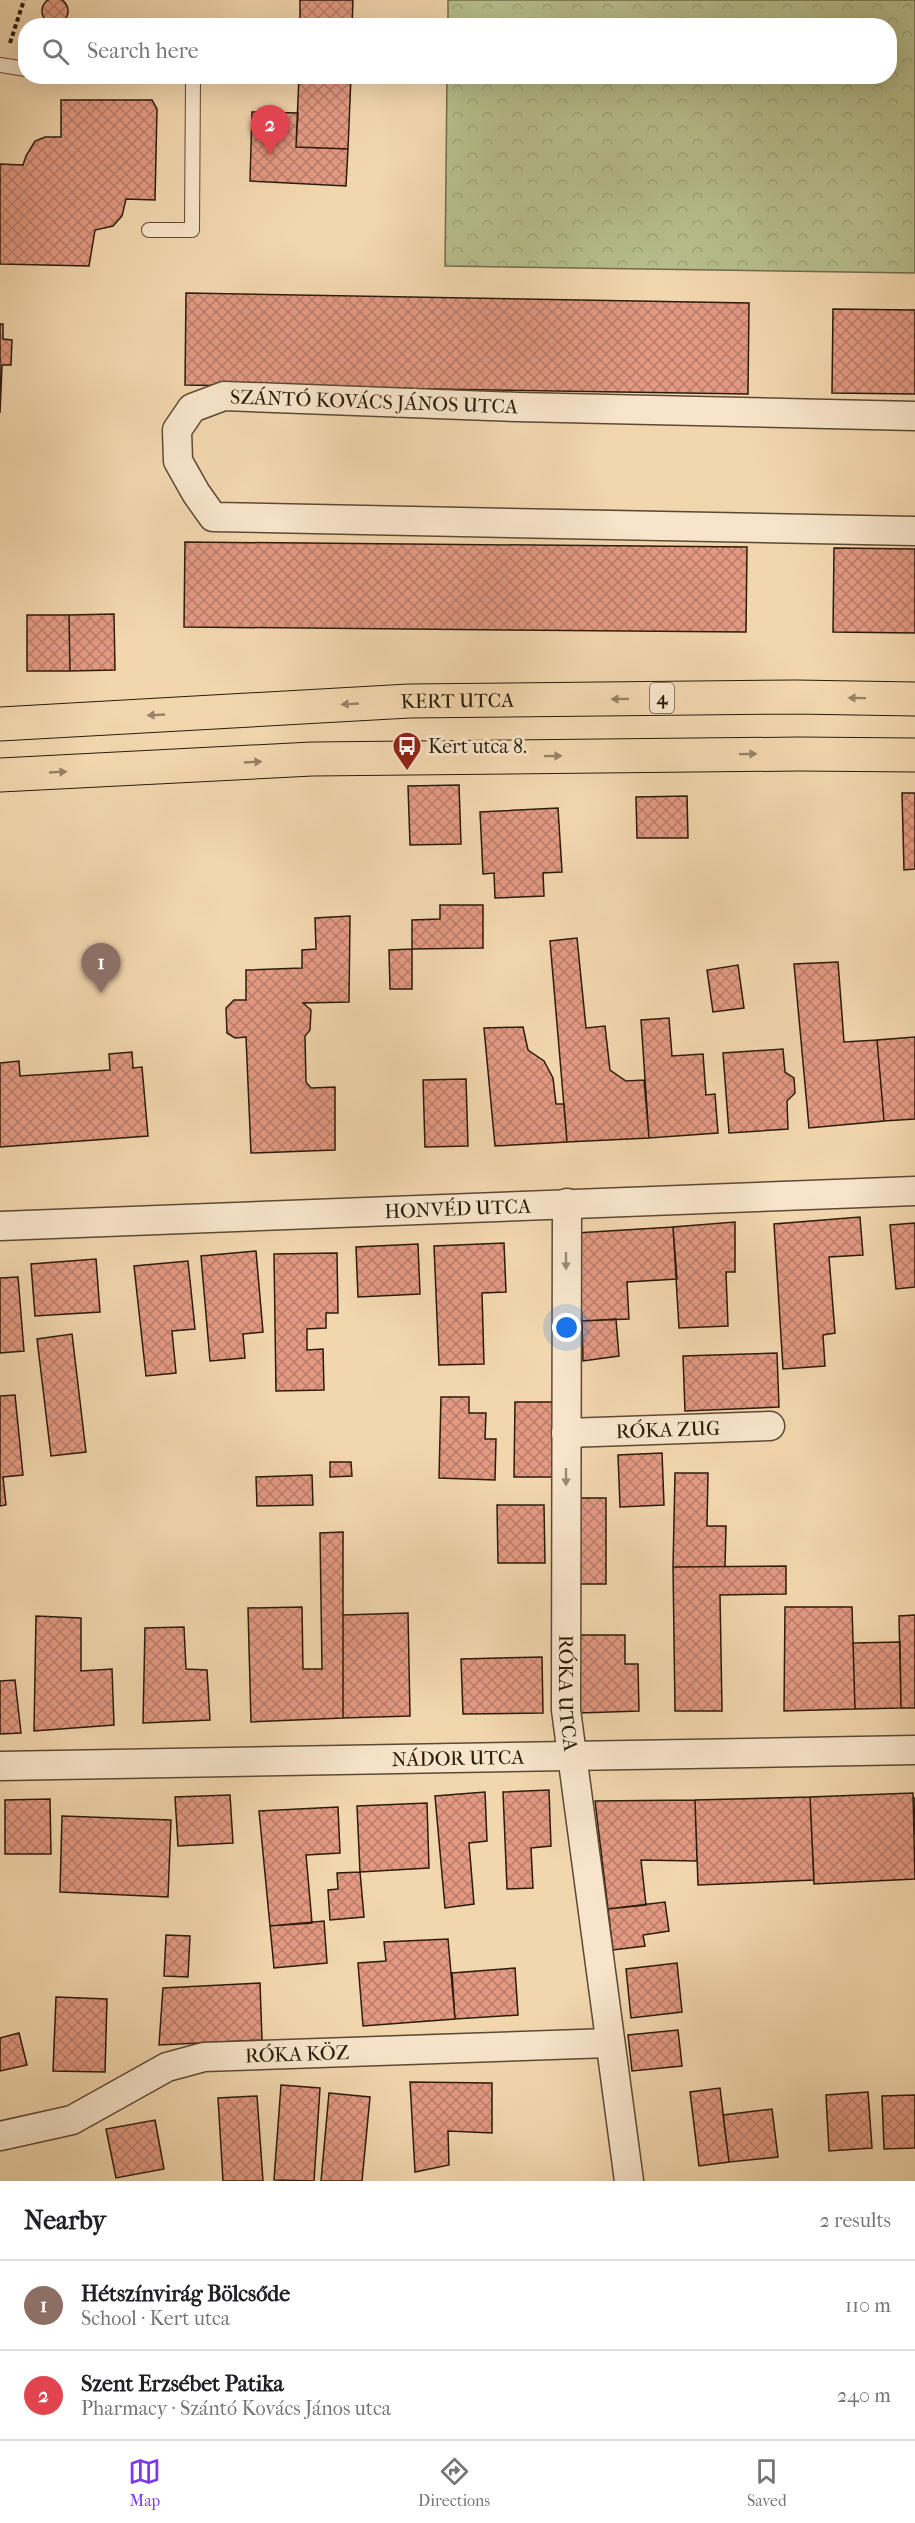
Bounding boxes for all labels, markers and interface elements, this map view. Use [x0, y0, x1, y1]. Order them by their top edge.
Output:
search box [18, 18, 897, 84]
icon: search [39, 35, 72, 68]
text: Search here [87, 38, 199, 64]
pin: 2 [250, 106, 290, 155]
street label: SZÁNTÓ KOVÁCS JÁNOS UTCA [230, 383, 519, 419]
road number: 4 [650, 683, 674, 713]
street label: KERT UTCA [400, 688, 515, 713]
one-way arrow [847, 693, 866, 703]
one-way arrow [610, 694, 629, 704]
one-way arrow [341, 700, 360, 709]
one-way arrow [146, 710, 165, 719]
bus stop icon: Kert utca 8. [391, 730, 423, 772]
place label: Kert utca 8. [428, 735, 527, 758]
one-way arrow [739, 749, 758, 759]
one-way arrow [544, 751, 563, 761]
one-way arrow [244, 757, 263, 766]
one-way arrow [49, 767, 68, 777]
pin: 1 [82, 944, 120, 993]
street label: HONVÉD UTCA [384, 1194, 532, 1223]
one-way arrow [561, 1252, 571, 1271]
your location [552, 1313, 581, 1342]
street label: RÓKA ZUG [615, 1416, 721, 1443]
one-way arrow [561, 1468, 571, 1487]
street label: RÓKA UTCA [554, 1635, 583, 1754]
street label: NÁDOR UTCA [391, 1745, 526, 1771]
street label: RÓKA KÖZ [244, 2040, 350, 2067]
text: Nearby [24, 2205, 106, 2236]
text: 2 results [820, 2209, 891, 2232]
text: Hétszínvirág Bölcsőde [81, 2281, 290, 2307]
text: 1 [40, 2294, 47, 2317]
text: 110 m [845, 2294, 891, 2317]
text: School · Kert utca [81, 2307, 230, 2330]
text: Szent Erzsébet Patika [81, 2371, 284, 2397]
text: 2 [38, 2384, 49, 2407]
text: 240 m [837, 2384, 891, 2407]
text: Pharmacy · Szántó Kovács János utca [81, 2397, 391, 2420]
tab: Map [128, 2455, 161, 2510]
tab: Directions [418, 2455, 490, 2510]
tab: Saved [747, 2455, 787, 2510]

